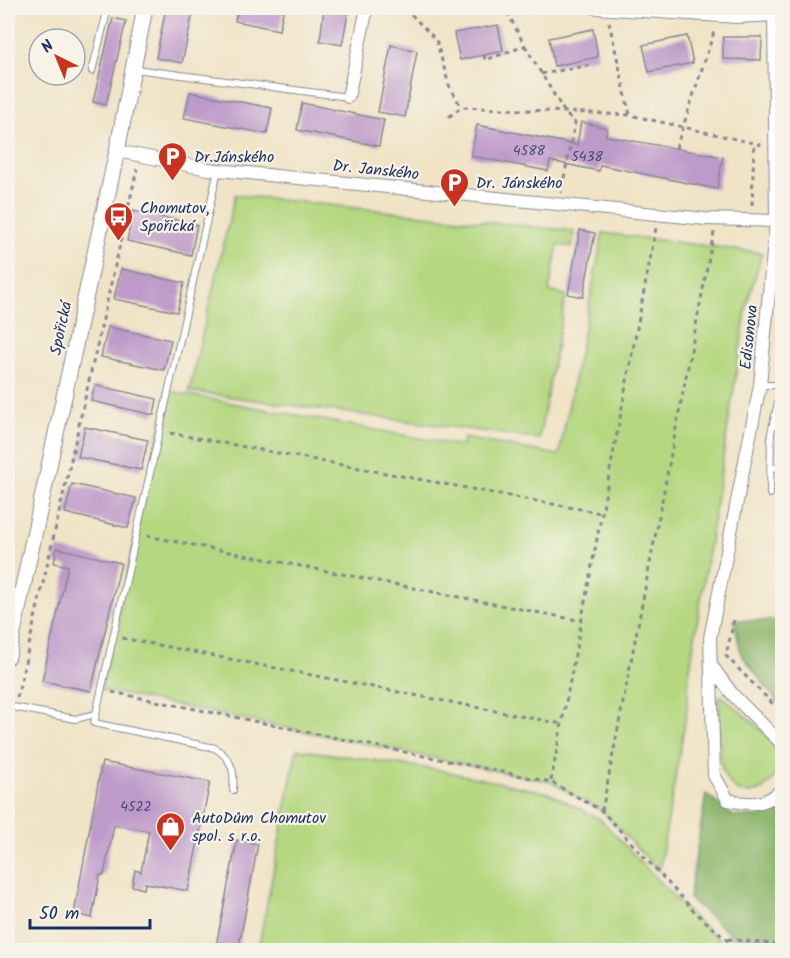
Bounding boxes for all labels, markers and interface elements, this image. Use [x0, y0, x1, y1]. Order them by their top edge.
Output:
north arrow [27, 27, 87, 87]
text: N [36, 35, 60, 60]
parking icon: Dr.Jánského [157, 140, 189, 182]
house number: 4588 [513, 140, 546, 162]
place label: Dr.Jánského [194, 145, 274, 170]
house number: 5438 [571, 146, 603, 168]
street label: Dr. Janského [332, 154, 420, 187]
parking icon: Dr. Jánského [439, 166, 471, 208]
place label: Dr. Jánského [476, 171, 563, 196]
place label: Chomutov, Spořická [140, 196, 210, 239]
bus stop icon: Chomutov, Spořická [103, 200, 135, 242]
street label: Spořická [44, 298, 80, 358]
street label: Edisonova [734, 303, 765, 371]
house number: 4522 [120, 796, 152, 818]
place label: AutoDům Chomutov spol. s r.o. [192, 806, 326, 849]
shop icon: AutoDům Chomutov spol. s r.o. [155, 810, 187, 852]
scale bar [30, 892, 150, 930]
text: 50 m [39, 900, 79, 929]

